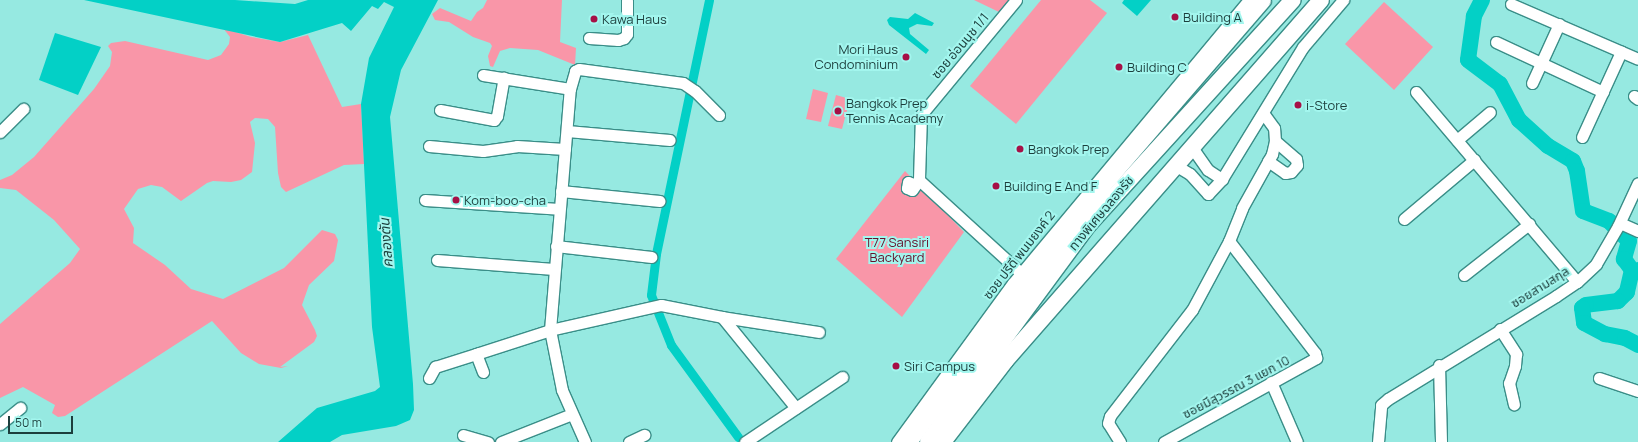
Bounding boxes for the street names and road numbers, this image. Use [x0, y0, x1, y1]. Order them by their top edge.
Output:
street label: ซอย อ่อนนุช 1/1 [928, 10, 992, 82]
street label: ทางพิเศษฉลองรัช [1065, 173, 1137, 253]
street label: ซอย ปรีดี พนมยงค์ 2 [980, 208, 1058, 302]
street label: ซอยสามสกุล [1508, 263, 1572, 311]
street label: ซอยมีสุวรรณ 3 แยก 10 [1180, 352, 1292, 422]

